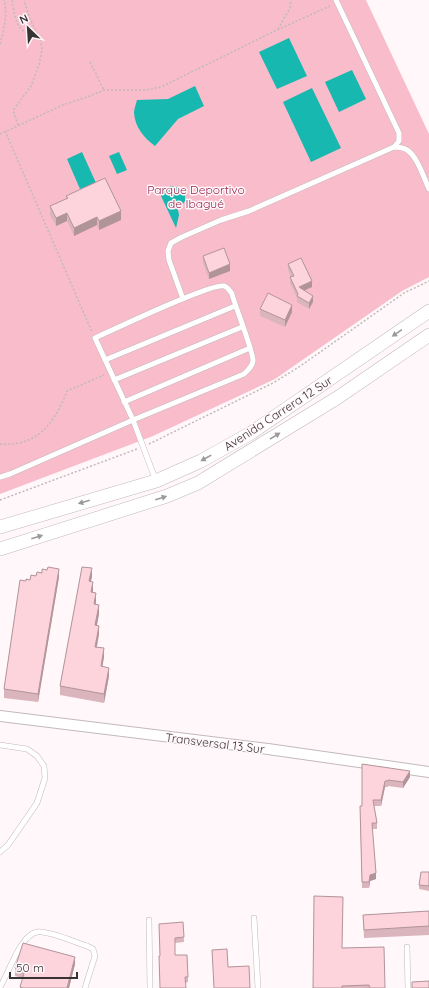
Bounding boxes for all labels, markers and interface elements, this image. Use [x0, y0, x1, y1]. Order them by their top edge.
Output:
north arrow [8, 8, 48, 48]
text: N [17, 11, 30, 27]
park label: Parque Deportivo de Ibagué [147, 182, 245, 211]
one-way arrow [392, 329, 402, 337]
street label: Avenida Carrera 12 Sur [221, 372, 335, 454]
one-way arrow [270, 432, 280, 440]
one-way arrow [200, 455, 212, 461]
one-way arrow [155, 494, 167, 500]
one-way arrow [78, 499, 90, 505]
one-way arrow [31, 534, 43, 540]
street label: Transversal 13 Sur [165, 729, 266, 757]
scale bar [10, 954, 77, 980]
text: 50 m [16, 960, 44, 975]

